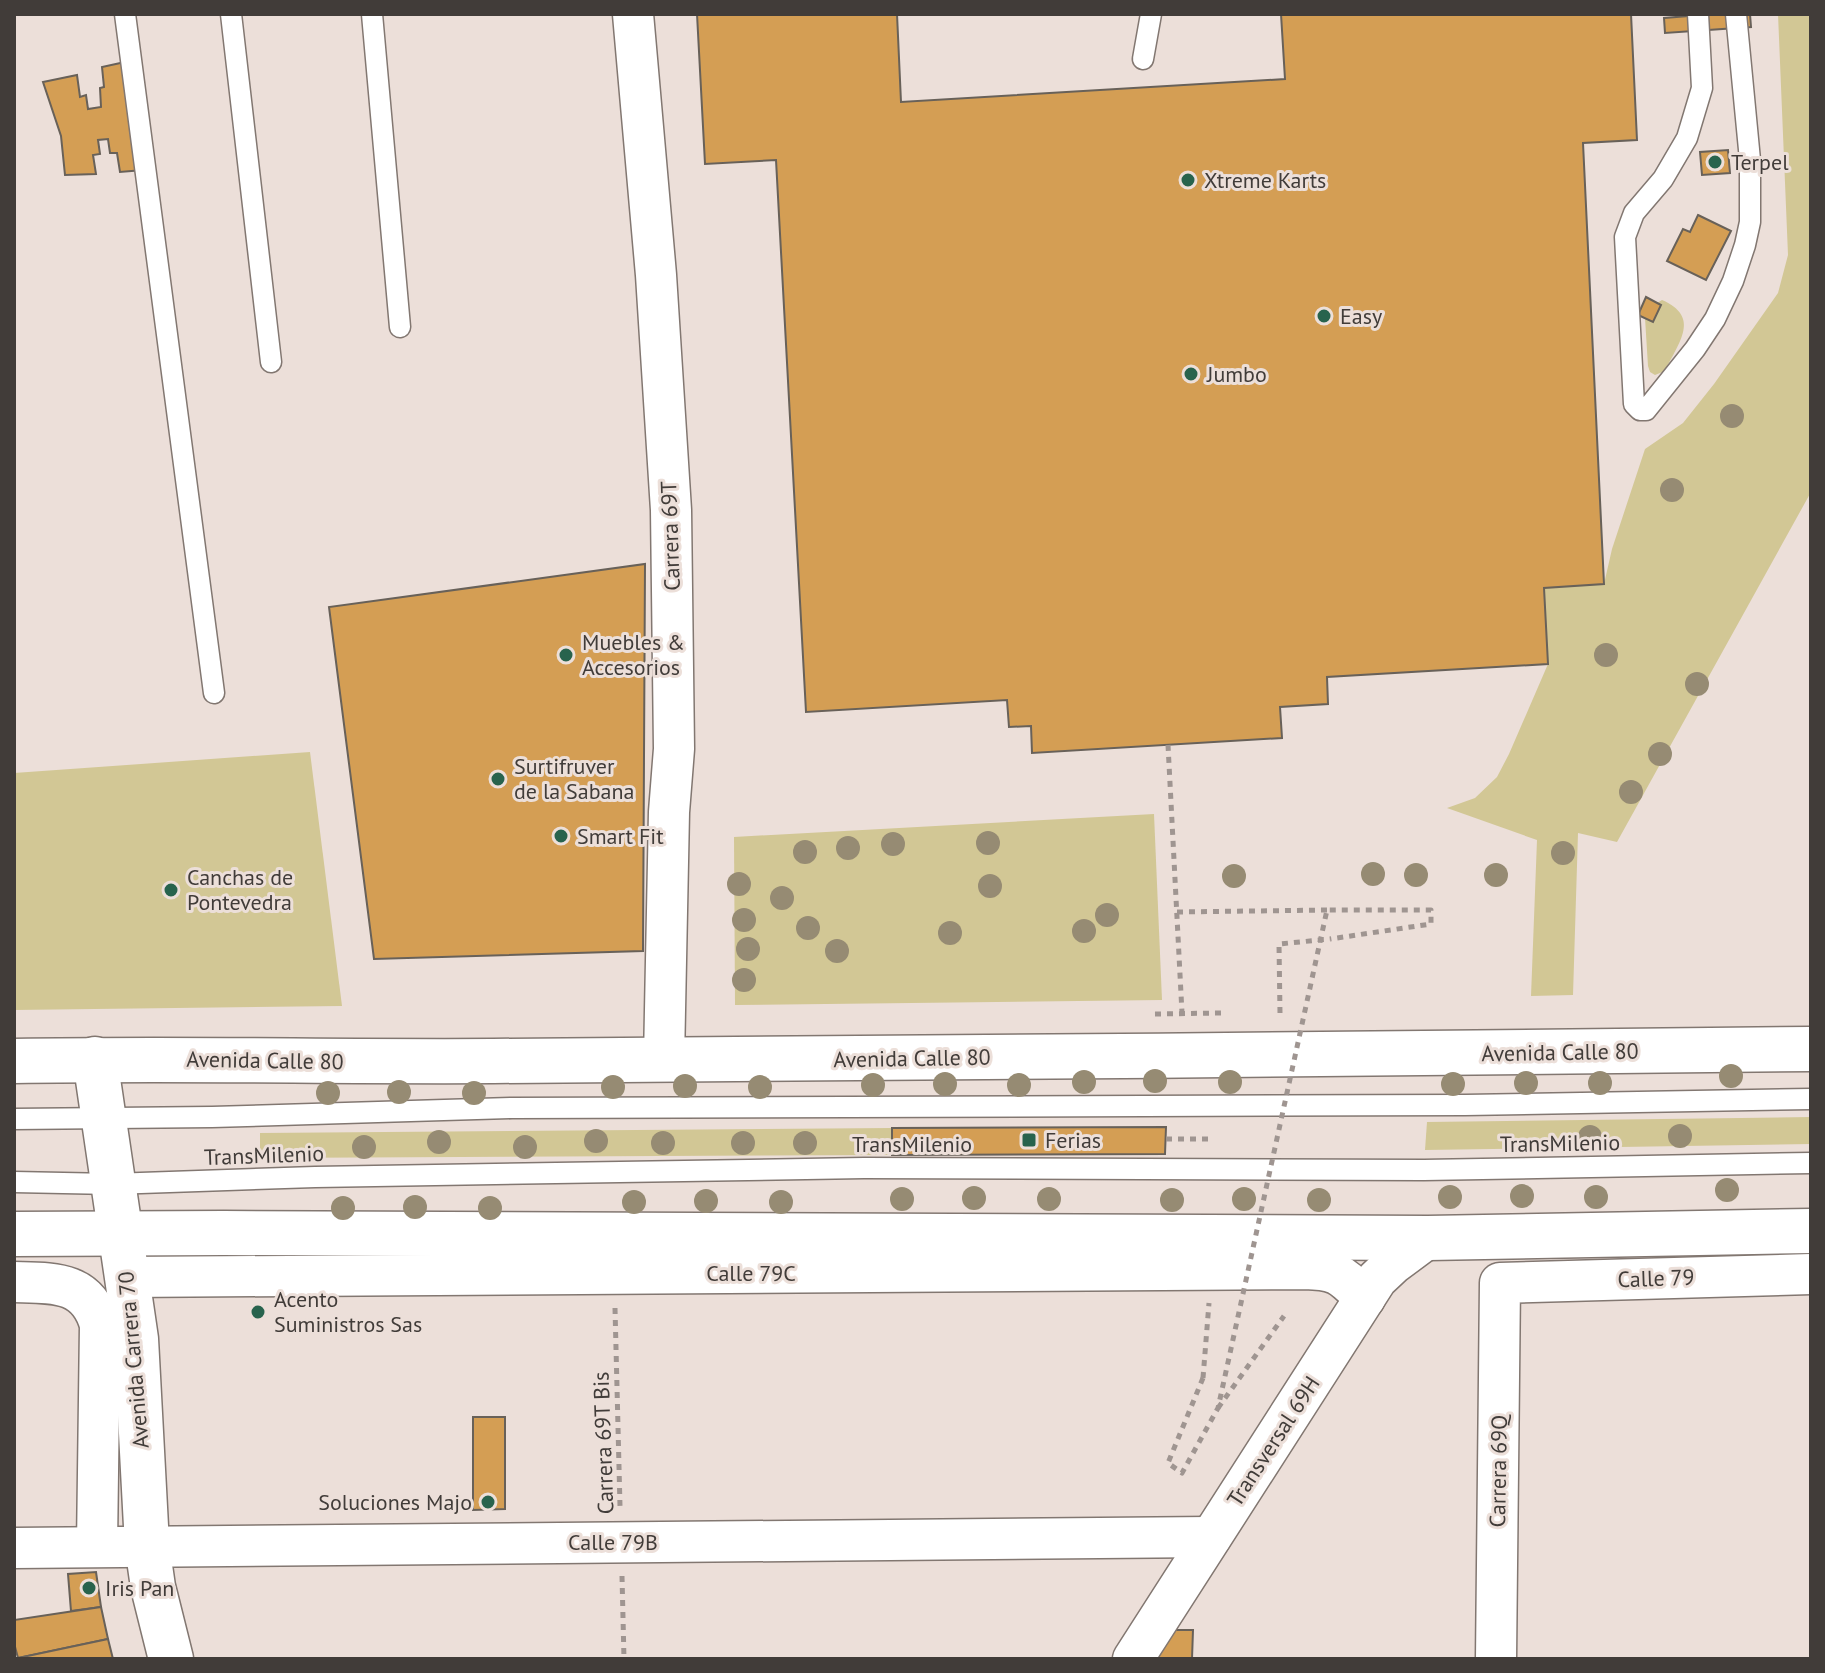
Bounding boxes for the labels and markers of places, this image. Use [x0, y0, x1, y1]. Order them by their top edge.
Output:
place label: Terpel [1731, 148, 1789, 176]
marker: Terpel [1706, 153, 1724, 171]
place label: Xtreme Karts [1204, 166, 1326, 194]
marker: Xtreme Karts [1179, 171, 1197, 189]
place label: Easy [1340, 302, 1383, 330]
marker: Easy [1315, 307, 1333, 325]
place label: Jumbo [1206, 360, 1267, 388]
marker: Jumbo [1182, 365, 1200, 383]
place label: Muebles & Accesorios [582, 628, 685, 681]
marker: Muebles & Accesorios [557, 646, 575, 664]
place label: Surtifruver de la Sabana [514, 752, 634, 805]
marker: Surtifruver de la Sabana [489, 770, 507, 788]
place label: Smart Fit [577, 822, 664, 850]
marker: Smart Fit [552, 827, 570, 845]
place label: Canchas de Pontevedra [187, 863, 293, 916]
marker: Canchas de Pontevedra [162, 881, 180, 899]
place label: Ferias [1045, 1126, 1101, 1154]
marker: Ferias [1020, 1131, 1038, 1149]
place label: Acento Suministros Sas [274, 1285, 422, 1338]
marker: Acento Suministros Sas [249, 1303, 267, 1321]
place label: Soluciones Majo [318, 1488, 472, 1516]
marker: Soluciones Majo [479, 1493, 497, 1511]
place label: Iris Pan [105, 1574, 174, 1602]
marker: Iris Pan [80, 1579, 98, 1597]

